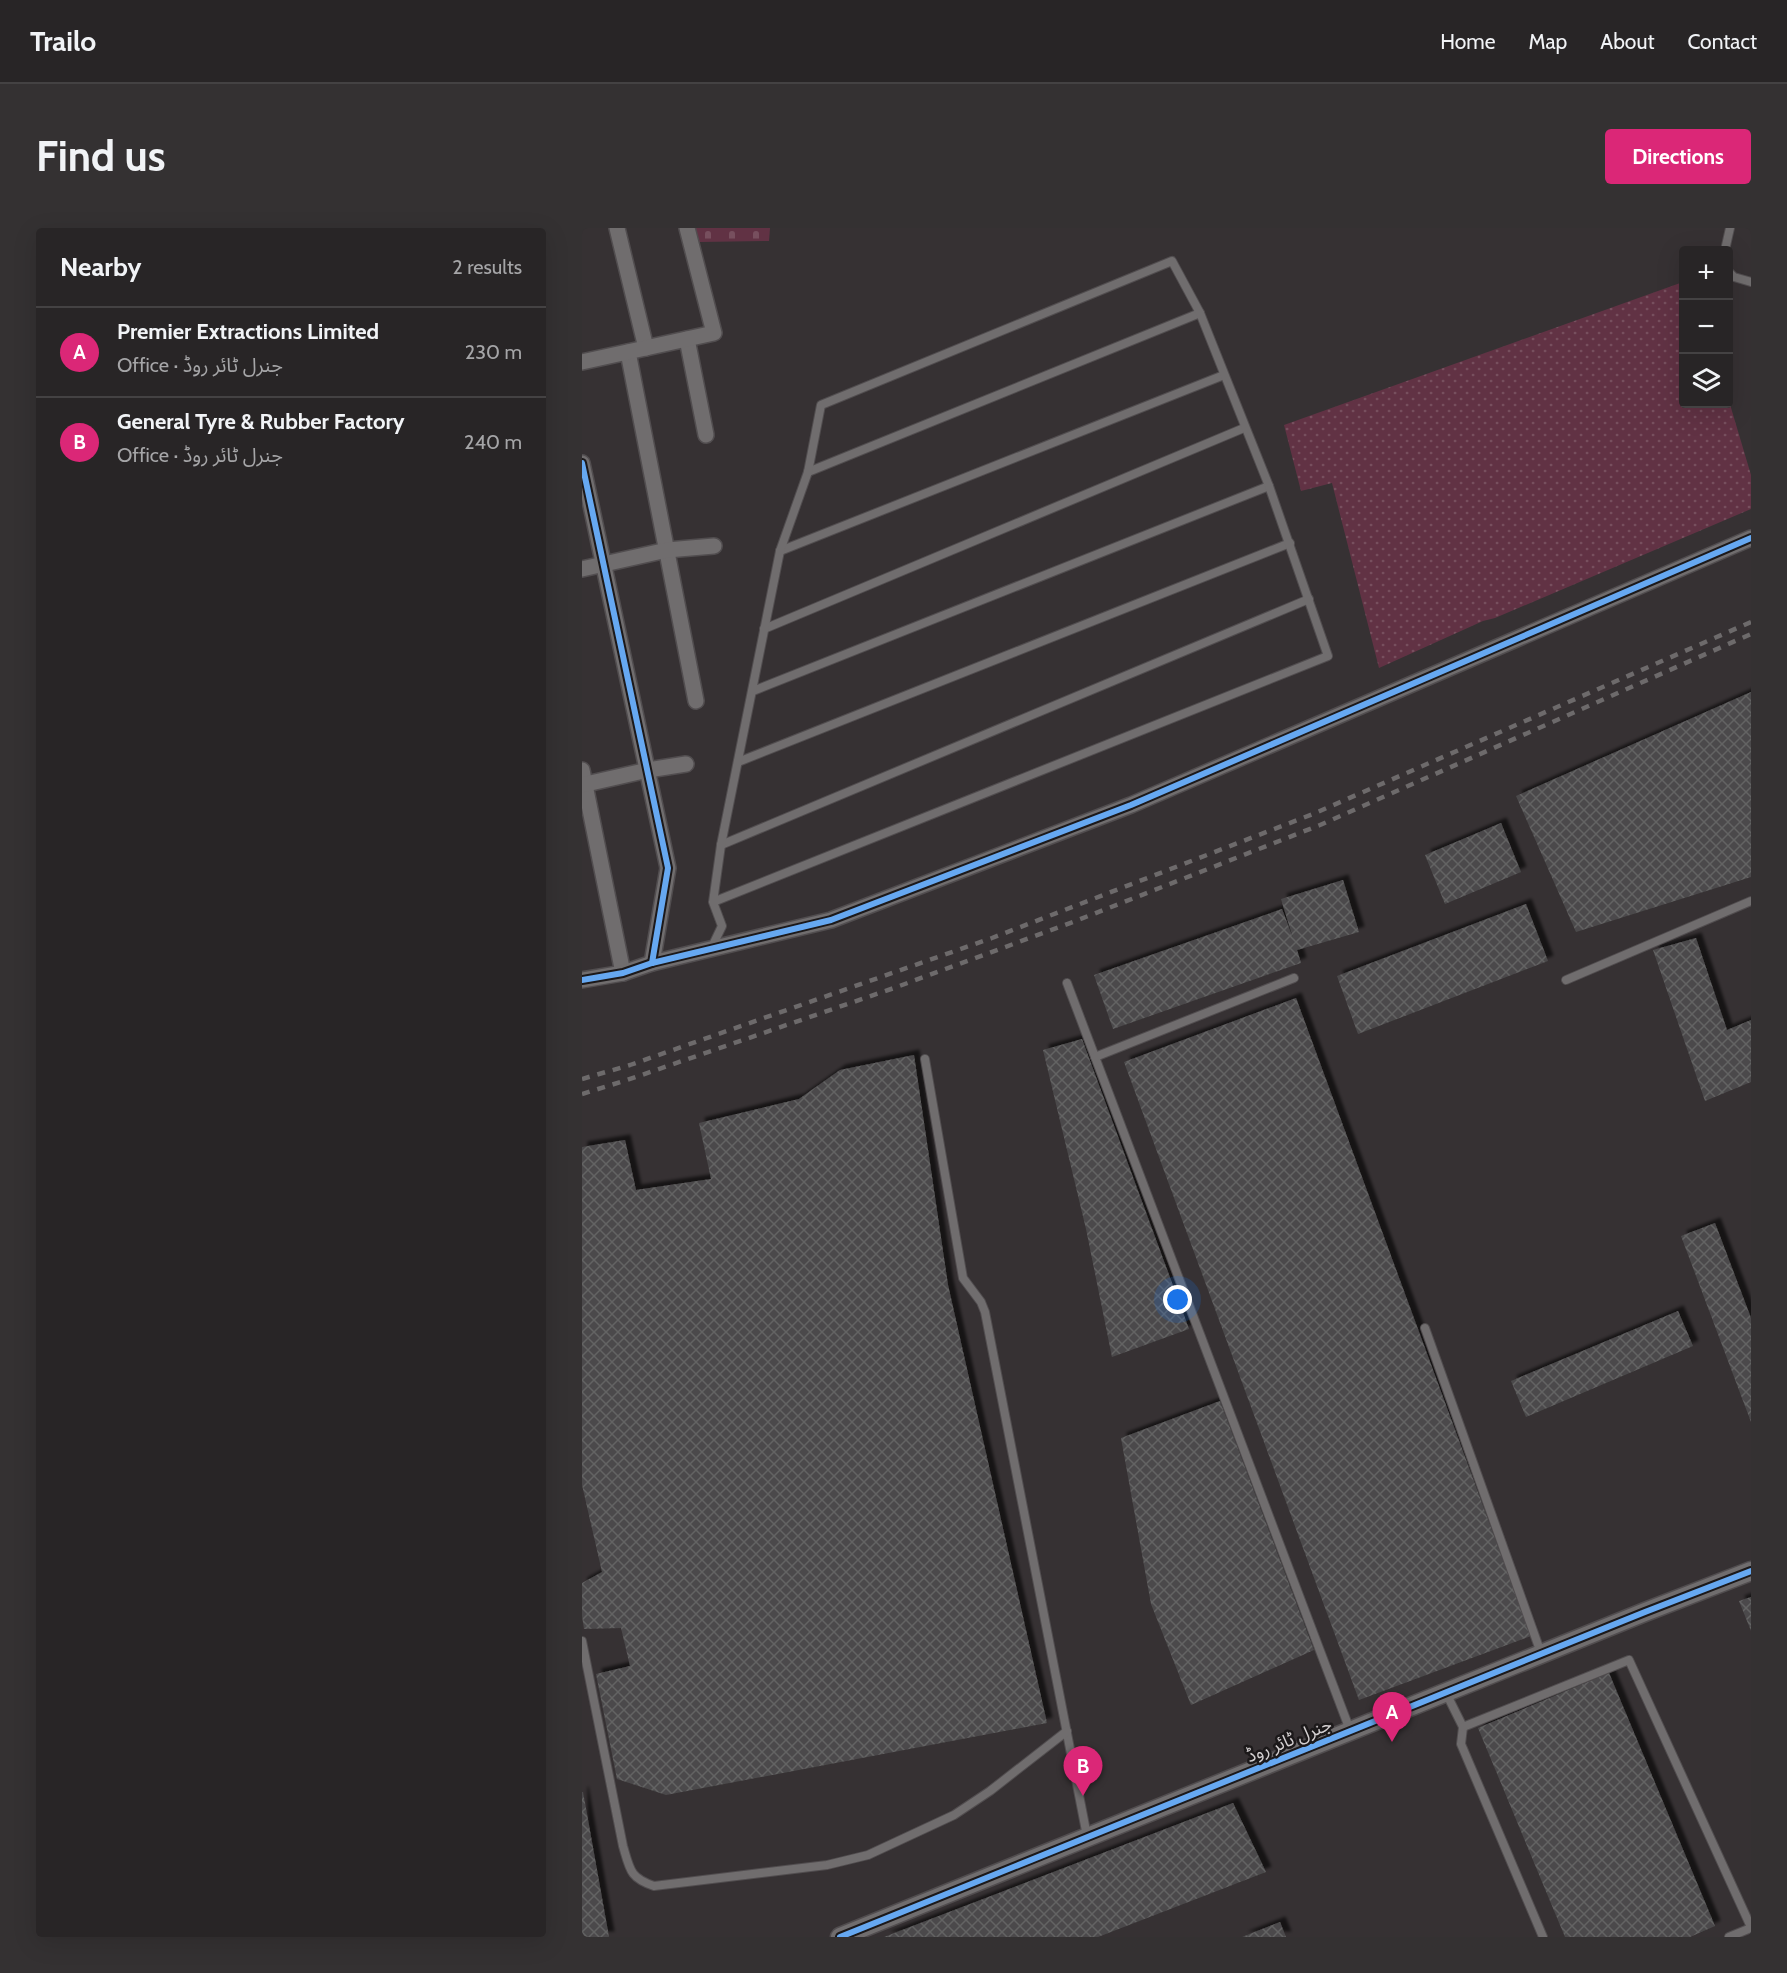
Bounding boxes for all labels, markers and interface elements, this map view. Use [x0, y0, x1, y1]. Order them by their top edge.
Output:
text: Trailo [30, 24, 96, 58]
text: Home [1440, 29, 1496, 54]
text: Map [1529, 29, 1567, 54]
text: About [1600, 29, 1654, 54]
text: Contact [1687, 29, 1757, 54]
button: Directions [1605, 129, 1751, 184]
text: Find us [36, 130, 165, 182]
map controls [1679, 246, 1733, 408]
button: + [1679, 246, 1733, 300]
text: Nearby [60, 251, 141, 283]
text: 2 results [452, 255, 522, 279]
button: − [1679, 300, 1733, 354]
text: Premier Extractions Limited [117, 318, 379, 345]
text: A [73, 340, 86, 364]
text: 230 m [465, 340, 522, 364]
text: Office · جنرل ٹائر روڈ [117, 353, 283, 377]
button: layers [1679, 354, 1733, 408]
text: General Tyre & Rubber Factory [117, 408, 405, 435]
text: B [73, 430, 86, 454]
text: 240 m [464, 430, 522, 454]
text: Office · جنرل ٹائر روڈ [117, 443, 283, 467]
your location [1163, 1285, 1192, 1314]
pin: A [1372, 1692, 1412, 1742]
street label: جنرل ٹائر روڈ [1243, 1713, 1335, 1767]
pin: B [1064, 1746, 1102, 1796]

